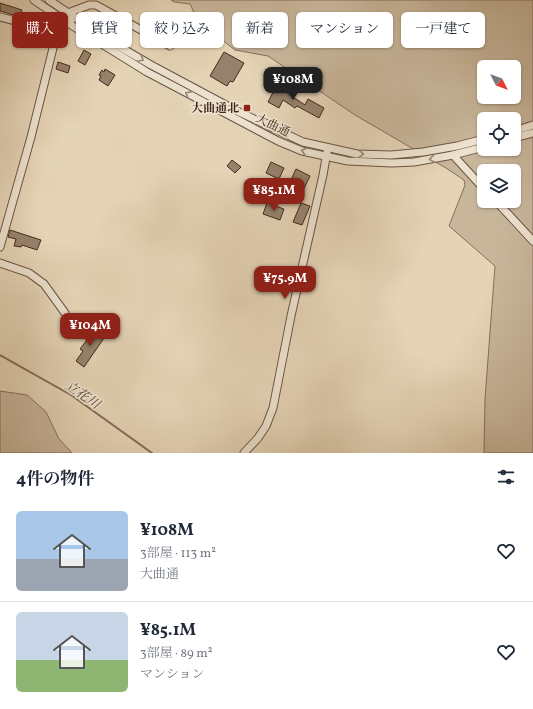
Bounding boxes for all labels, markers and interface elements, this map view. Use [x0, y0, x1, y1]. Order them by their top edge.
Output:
chip: 購入 [12, 12, 68, 48]
chip: 賃貸 [76, 12, 132, 48]
chip: 絞り込み [140, 12, 224, 48]
chip: 新着 [232, 12, 288, 48]
chip: マンション [296, 12, 393, 48]
chip: 一戸建て [401, 12, 485, 48]
one-way arrow [137, 54, 144, 61]
north arrow [477, 60, 521, 104]
map controls [477, 60, 521, 208]
pin: ¥108M [265, 67, 321, 101]
text: ¥108M [272, 71, 314, 89]
one-way arrow [184, 91, 192, 98]
place label: 大曲通北 [191, 101, 239, 117]
marker: 大曲通北 [242, 103, 252, 113]
street label: 大曲通 [253, 111, 292, 141]
button: locate [477, 112, 521, 156]
one-way arrow [301, 147, 308, 156]
one-way arrow [358, 149, 364, 158]
one-way arrow [429, 154, 436, 163]
button: layers [477, 164, 521, 208]
pin: ¥85.1M [241, 178, 307, 212]
text: ¥85.1M [253, 182, 295, 200]
pin: ¥75.9M [252, 266, 318, 300]
text: ¥75.9M [263, 270, 307, 288]
pin: ¥104M [62, 313, 118, 347]
text: ¥104M [69, 317, 111, 335]
water label: 立花川 [61, 377, 105, 415]
icon: filters [495, 466, 517, 488]
text: 4件の物件 [16, 468, 94, 491]
text: ¥108M [140, 519, 194, 542]
icon: home [48, 527, 96, 575]
icon: heart [495, 540, 517, 562]
text: 3部屋 · 113 m² [140, 545, 216, 563]
text: 大曲通 [140, 566, 179, 584]
text: ¥85.1M [140, 619, 196, 642]
icon: home [48, 628, 96, 676]
icon: heart [495, 641, 517, 663]
text: 3部屋 · 89 m² [140, 645, 213, 663]
text: マンション [140, 666, 204, 684]

